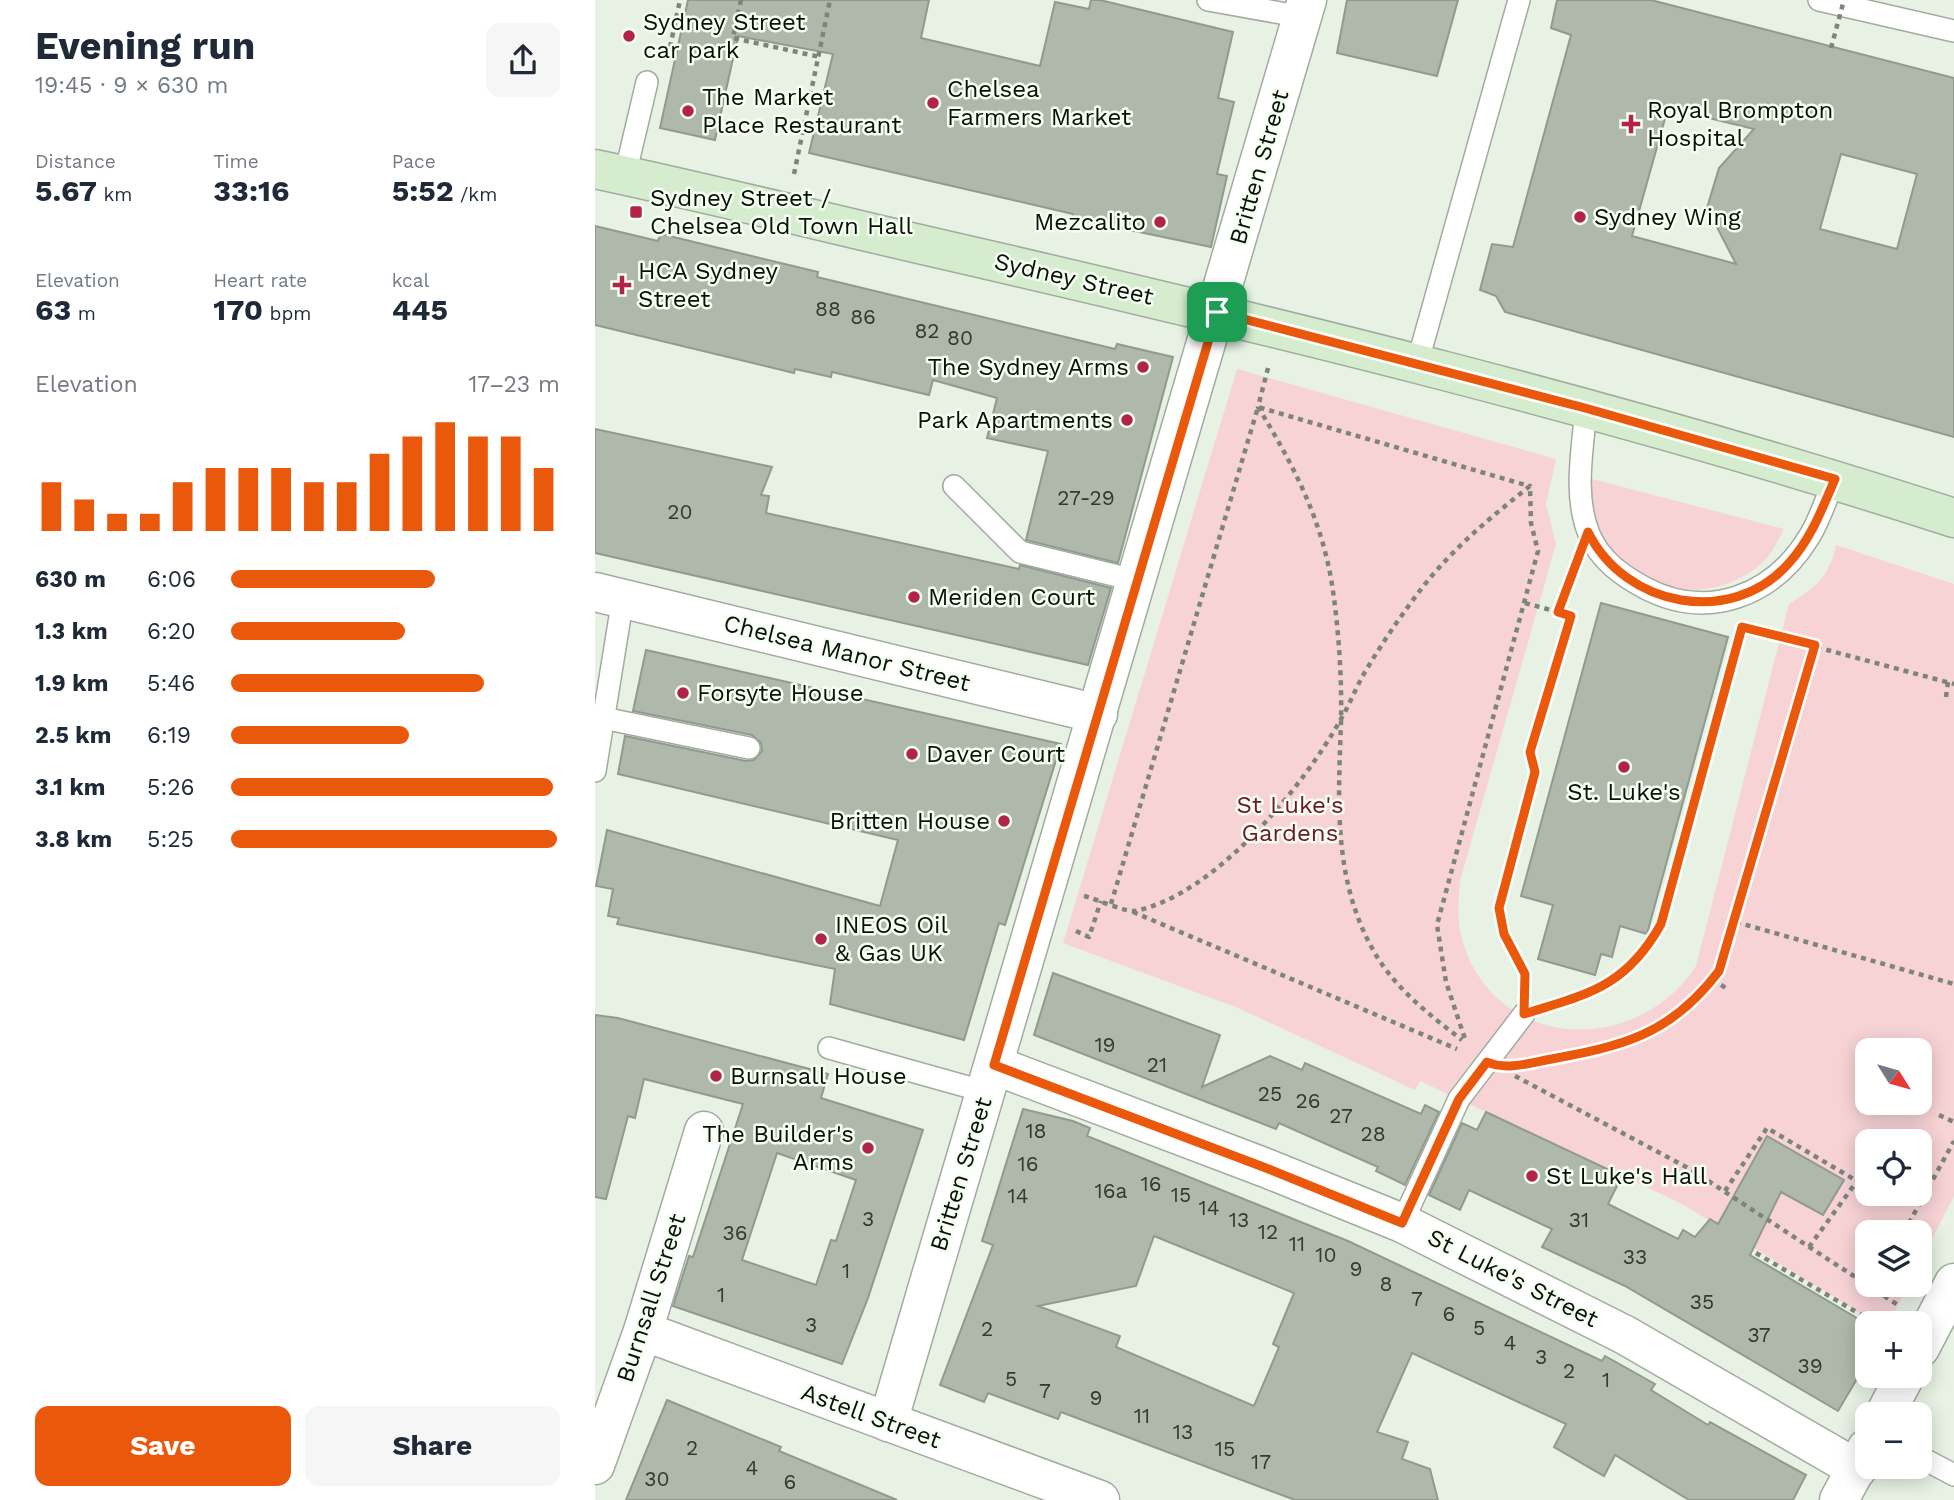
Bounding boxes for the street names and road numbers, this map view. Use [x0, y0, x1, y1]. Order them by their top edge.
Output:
street label: Britten Street [1224, 86, 1294, 248]
street label: Sydney Street [992, 247, 1156, 311]
street label: Chelsea Manor Street [721, 609, 973, 697]
street label: Britten Street [924, 1094, 998, 1254]
street label: Burnsall Street [611, 1210, 691, 1386]
street label: St Luke's Street [1423, 1223, 1603, 1333]
street label: Astell Street [797, 1378, 945, 1454]

